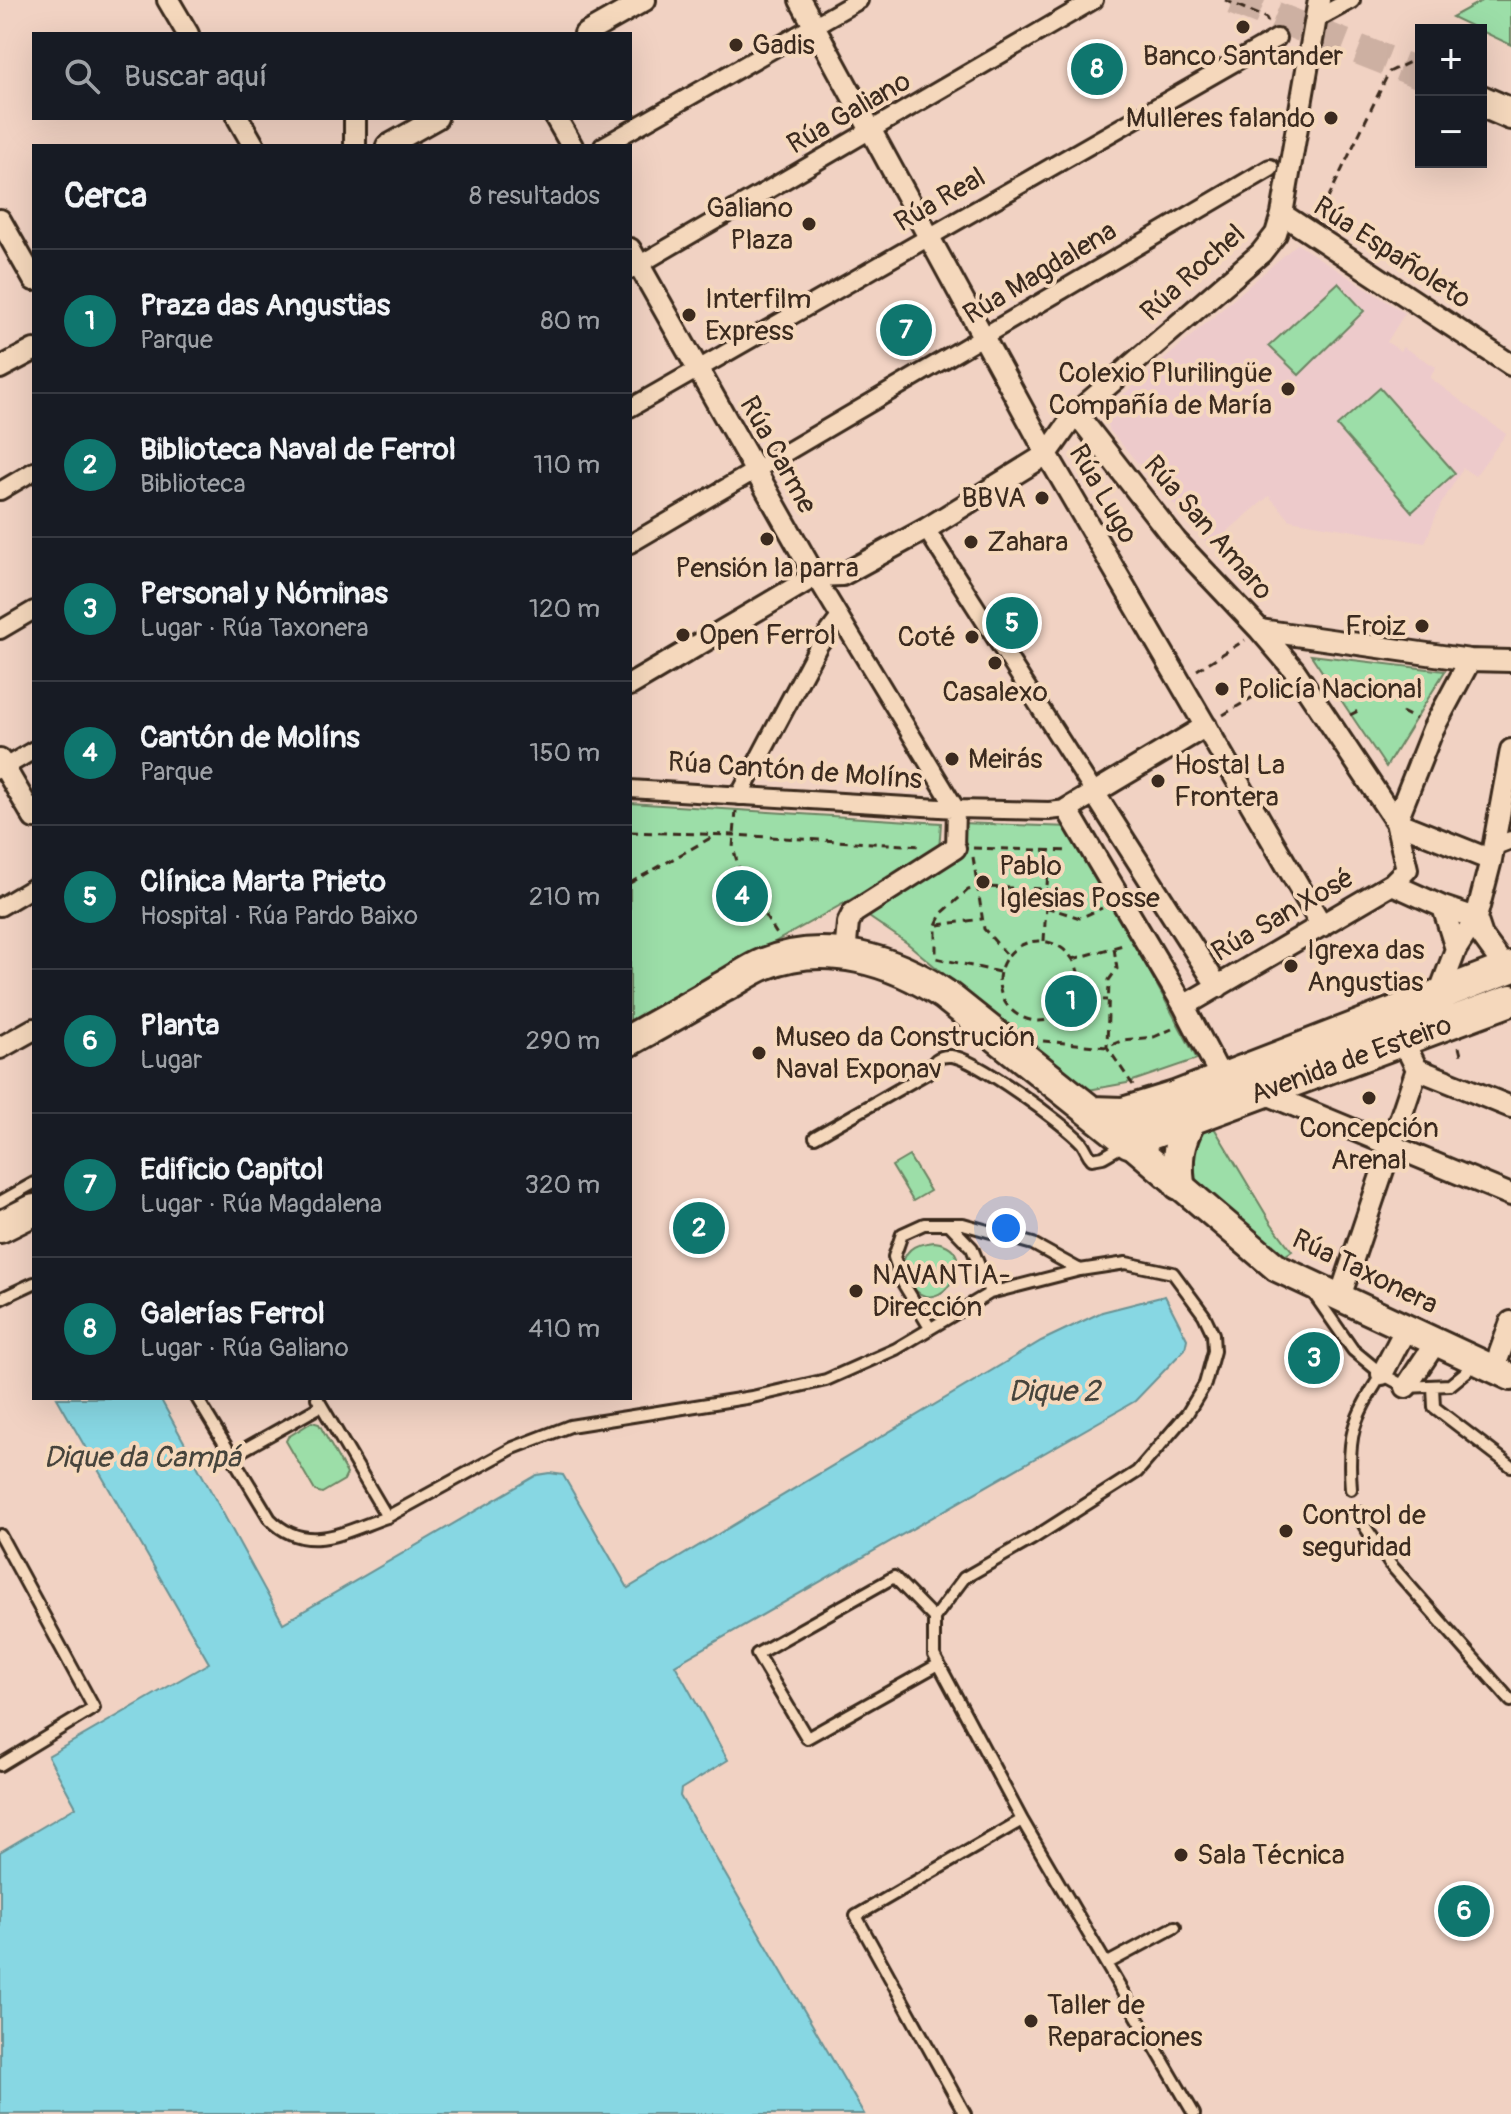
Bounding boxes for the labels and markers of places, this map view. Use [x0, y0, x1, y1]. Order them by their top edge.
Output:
marker: Banco Santander [1234, 18, 1252, 36]
place label: Gadis [752, 28, 815, 63]
marker: Gadis [727, 36, 745, 54]
pin: 8 [1071, 39, 1123, 99]
place label: Banco Santander [1143, 39, 1343, 74]
place label: Mulleres falando [1126, 101, 1315, 136]
marker: Mulleres falando [1322, 109, 1340, 127]
place label: Galiano Plaza [706, 191, 793, 258]
marker: Galiano Plaza [800, 215, 818, 233]
place label: Interfilm Express [705, 282, 811, 349]
pin: 7 [880, 300, 932, 360]
marker: Interfilm Express [680, 306, 698, 324]
place label: Colexio Plurilingüe Compañía de María [1048, 356, 1272, 423]
marker: Colexio Plurilingüe Compañía de María [1279, 380, 1297, 398]
place label: BBVA [962, 481, 1026, 516]
marker: BBVA [1033, 489, 1051, 507]
place label: Zahara [987, 525, 1068, 560]
marker: Pensión la parra [758, 530, 776, 548]
marker: Zahara [962, 533, 980, 551]
place label: Pensión la parra [675, 551, 859, 586]
pin: 5 [986, 593, 1038, 653]
place label: Froiz [1345, 609, 1406, 644]
marker: Froiz [1413, 617, 1431, 635]
place label: Open Ferrol [699, 618, 836, 653]
place label: Coté [898, 620, 956, 655]
marker: Open Ferrol [674, 626, 692, 644]
marker: Coté [963, 628, 981, 646]
marker: Casalexo [986, 654, 1004, 672]
place label: Policía Nacional [1238, 672, 1423, 707]
place label: Casalexo [942, 675, 1048, 710]
marker: Policía Nacional [1213, 680, 1231, 698]
place label: Meirás [968, 742, 1043, 777]
place label: Hostal La Frontera [1174, 748, 1285, 815]
marker: Meirás [943, 750, 961, 768]
marker: Hostal La Frontera [1149, 772, 1167, 790]
place label: Pablo Iglesias Posse [999, 849, 1160, 916]
pin: 4 [716, 866, 768, 926]
marker: Pablo Iglesias Posse [974, 873, 992, 891]
place label: Igrexa das Angustias [1307, 933, 1425, 1000]
marker: Igrexa das Angustias [1282, 957, 1300, 975]
pin: 1 [1045, 971, 1097, 1031]
place label: Museo da Construción Naval Exponav [775, 1020, 1035, 1087]
marker: Museo da Construción Naval Exponav [750, 1044, 768, 1062]
marker: Concepción Arenal [1360, 1089, 1378, 1107]
place label: Concepción Arenal [1299, 1111, 1439, 1178]
pin: 2 [673, 1198, 725, 1258]
place label: NAVANTIA- Dirección [872, 1258, 1011, 1325]
marker: NAVANTIA- Dirección [847, 1282, 865, 1300]
pin: 3 [1288, 1328, 1340, 1388]
place label: Control de seguridad [1302, 1498, 1426, 1565]
marker: Control de seguridad [1277, 1522, 1295, 1540]
place label: Sala Técnica [1197, 1838, 1345, 1873]
marker: Sala Técnica [1172, 1846, 1190, 1864]
pin: 6 [1438, 1881, 1490, 1941]
place label: Taller de Reparaciones [1047, 1988, 1203, 2055]
marker: Taller de Reparaciones [1022, 2012, 1040, 2030]

